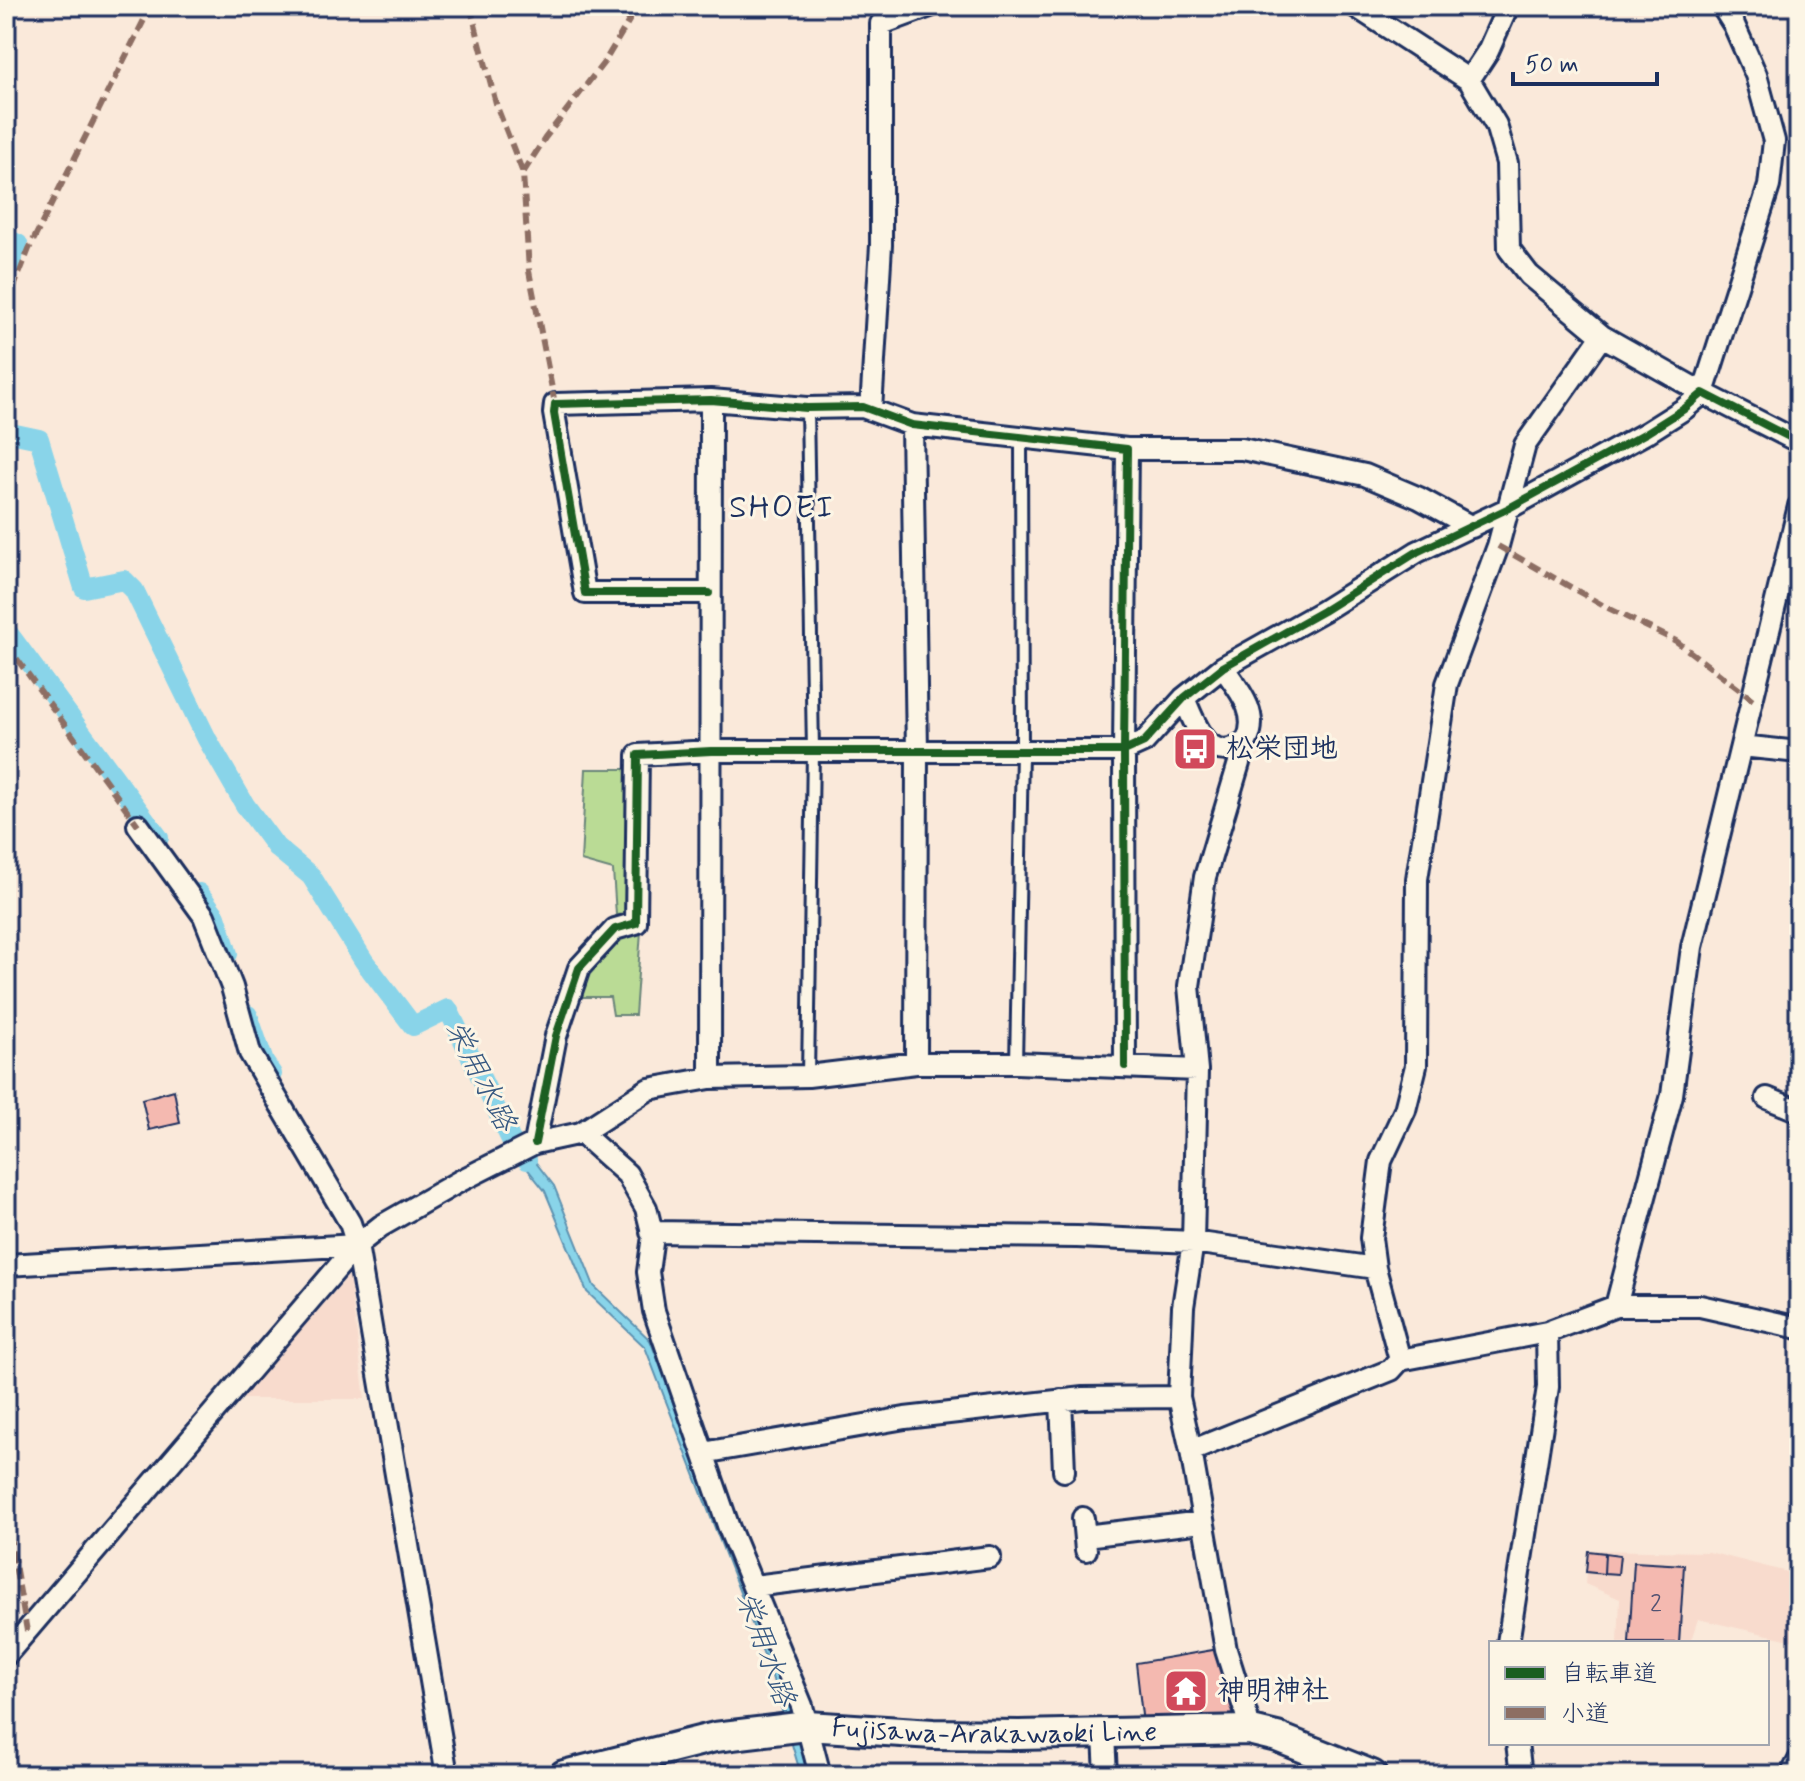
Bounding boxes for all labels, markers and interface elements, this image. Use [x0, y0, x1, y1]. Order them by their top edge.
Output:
scale bar [1513, 36, 1657, 86]
text: 50 m [1525, 50, 1579, 81]
district label: SHOEI [729, 487, 835, 529]
bus stop icon: 松栄団地 [1171, 725, 1219, 773]
place label: 松栄団地 [1226, 731, 1338, 768]
water label: 栄用水路 [435, 1014, 526, 1140]
water label: 栄用水路 [726, 1586, 805, 1714]
house number: 2 [1650, 1589, 1662, 1620]
legend [1489, 1641, 1769, 1745]
text: 自転車道 [1561, 1659, 1657, 1690]
temple icon: 神明神社 [1162, 1667, 1210, 1715]
place label: 神明神社 [1217, 1673, 1329, 1710]
text: 小道 [1561, 1699, 1609, 1730]
street label: Fujisawa-Arakawaoki Line [831, 1709, 1158, 1754]

